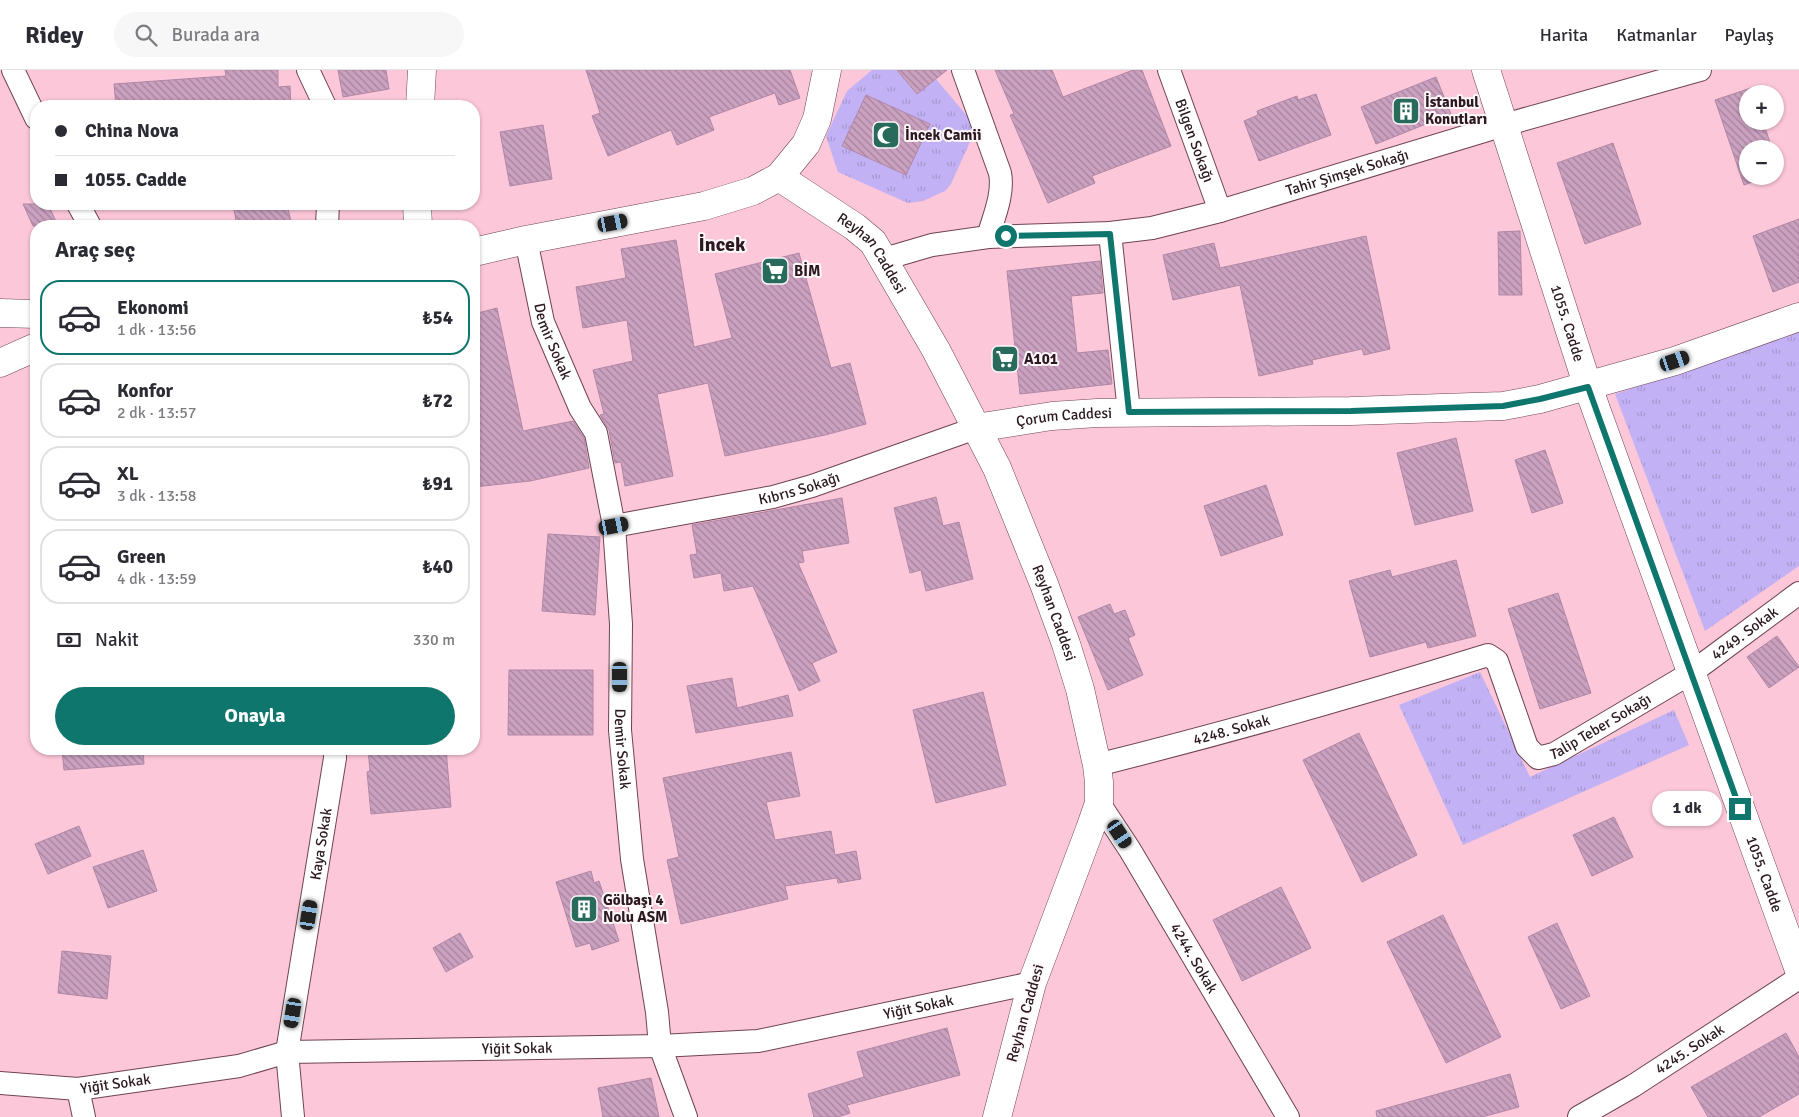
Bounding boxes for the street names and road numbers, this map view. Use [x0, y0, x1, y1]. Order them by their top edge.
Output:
street label: Bilgen Sokağı [1171, 96, 1218, 185]
street label: Tahir Şimşek Sokağı [1284, 145, 1411, 200]
street label: Reyhan Caddesi [834, 209, 910, 297]
street label: 1055. Cadde [1547, 283, 1588, 364]
street label: Demir Sokak [530, 301, 576, 383]
street label: Çorum Caddesi [1015, 404, 1112, 431]
street label: Kıbrıs Sokağı [757, 468, 842, 508]
street label: Reyhan Caddesi [1028, 562, 1080, 663]
street label: 4249. Sokak [1708, 602, 1782, 664]
street label: Talip Teber Sokağı [1548, 690, 1654, 764]
street label: Demir Sokak [611, 708, 635, 791]
street label: 4248. Sokak [1191, 711, 1272, 749]
street label: Kaya Sokak [306, 806, 336, 881]
street label: 1055. Cadde [1742, 834, 1786, 915]
street label: 4244. Sokak [1166, 920, 1222, 997]
street label: Reyhan Caddesi [1002, 962, 1048, 1064]
street label: Yiğit Sokak [882, 991, 955, 1023]
street label: 4245. Sokak [1652, 1020, 1728, 1078]
street label: Yiğit Sokak [481, 1039, 553, 1058]
street label: Yiğit Sokak [79, 1070, 152, 1098]

